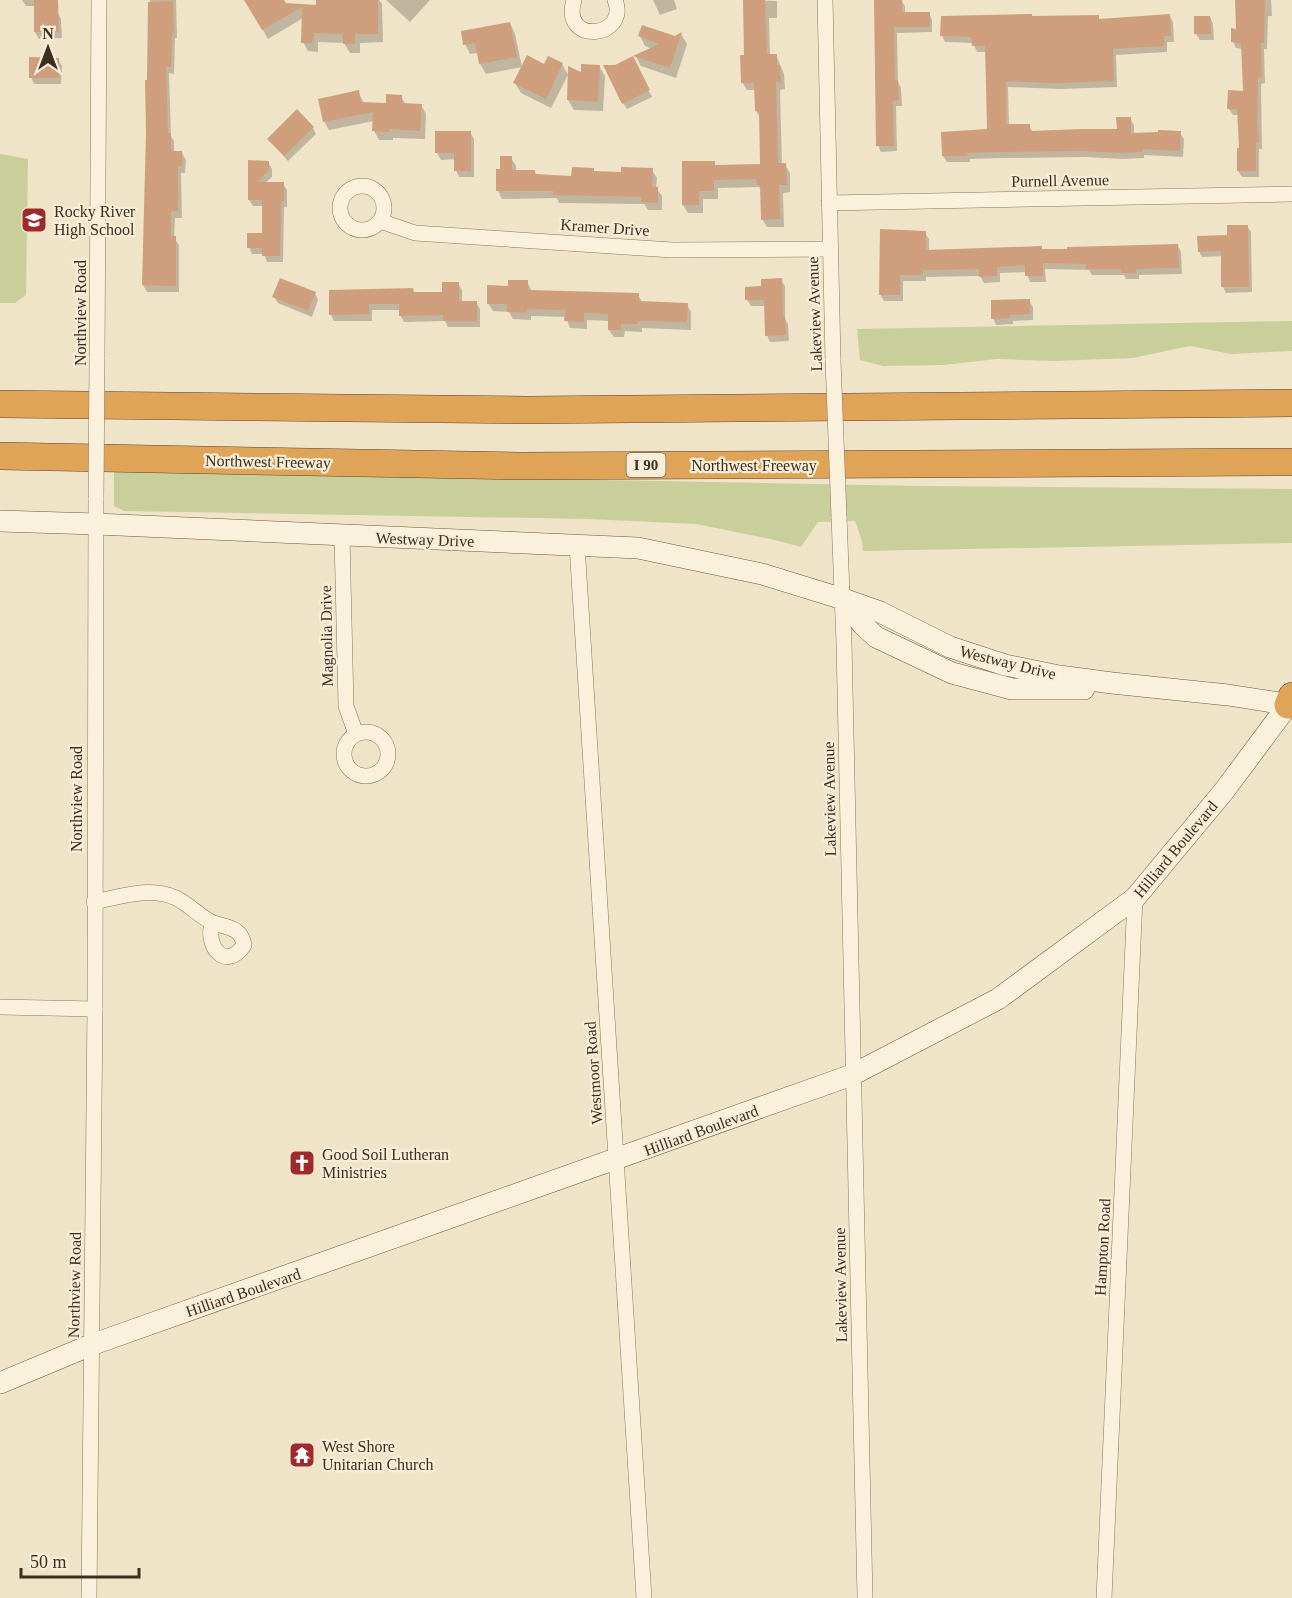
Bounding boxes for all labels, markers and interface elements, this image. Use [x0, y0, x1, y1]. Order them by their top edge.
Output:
north arrow [18, 18, 78, 78]
text: N [42, 25, 54, 42]
street label: Purnell Avenue [1011, 171, 1109, 190]
place label: Rocky River High School [54, 203, 136, 239]
school or university icon: Rocky River High School [19, 205, 49, 235]
street label: Kramer Drive [560, 216, 650, 239]
street label: Lakeview Avenue [804, 256, 825, 372]
street label: Northview Road [72, 260, 89, 366]
street label: Northwest Freeway [205, 452, 331, 472]
road number: I 90 [626, 453, 666, 477]
street label: Northwest Freeway [691, 457, 817, 475]
street label: Westway Drive [375, 529, 475, 551]
street label: Magnolia Drive [317, 585, 337, 687]
street label: Westway Drive [958, 642, 1058, 684]
street label: Lakeview Avenue [820, 741, 839, 857]
street label: Northview Road [68, 746, 85, 852]
street label: Hilliard Boulevard [1130, 798, 1221, 901]
street label: Westmoor Road [581, 1021, 606, 1125]
street label: Hilliard Boulevard [642, 1102, 761, 1159]
place label: Good Soil Lutheran Ministries [322, 1146, 449, 1181]
church icon: Good Soil Lutheran Ministries [287, 1148, 317, 1178]
street label: Hampton Road [1091, 1198, 1115, 1296]
street label: Lakeview Avenue [831, 1227, 850, 1343]
street label: Northview Road [65, 1232, 84, 1338]
street label: Hilliard Boulevard [183, 1265, 303, 1320]
place label: West Shore Unitarian Church [322, 1438, 434, 1473]
temple icon: West Shore Unitarian Church [287, 1440, 317, 1470]
scale bar [21, 1541, 140, 1579]
text: 50 m [30, 1552, 67, 1572]

